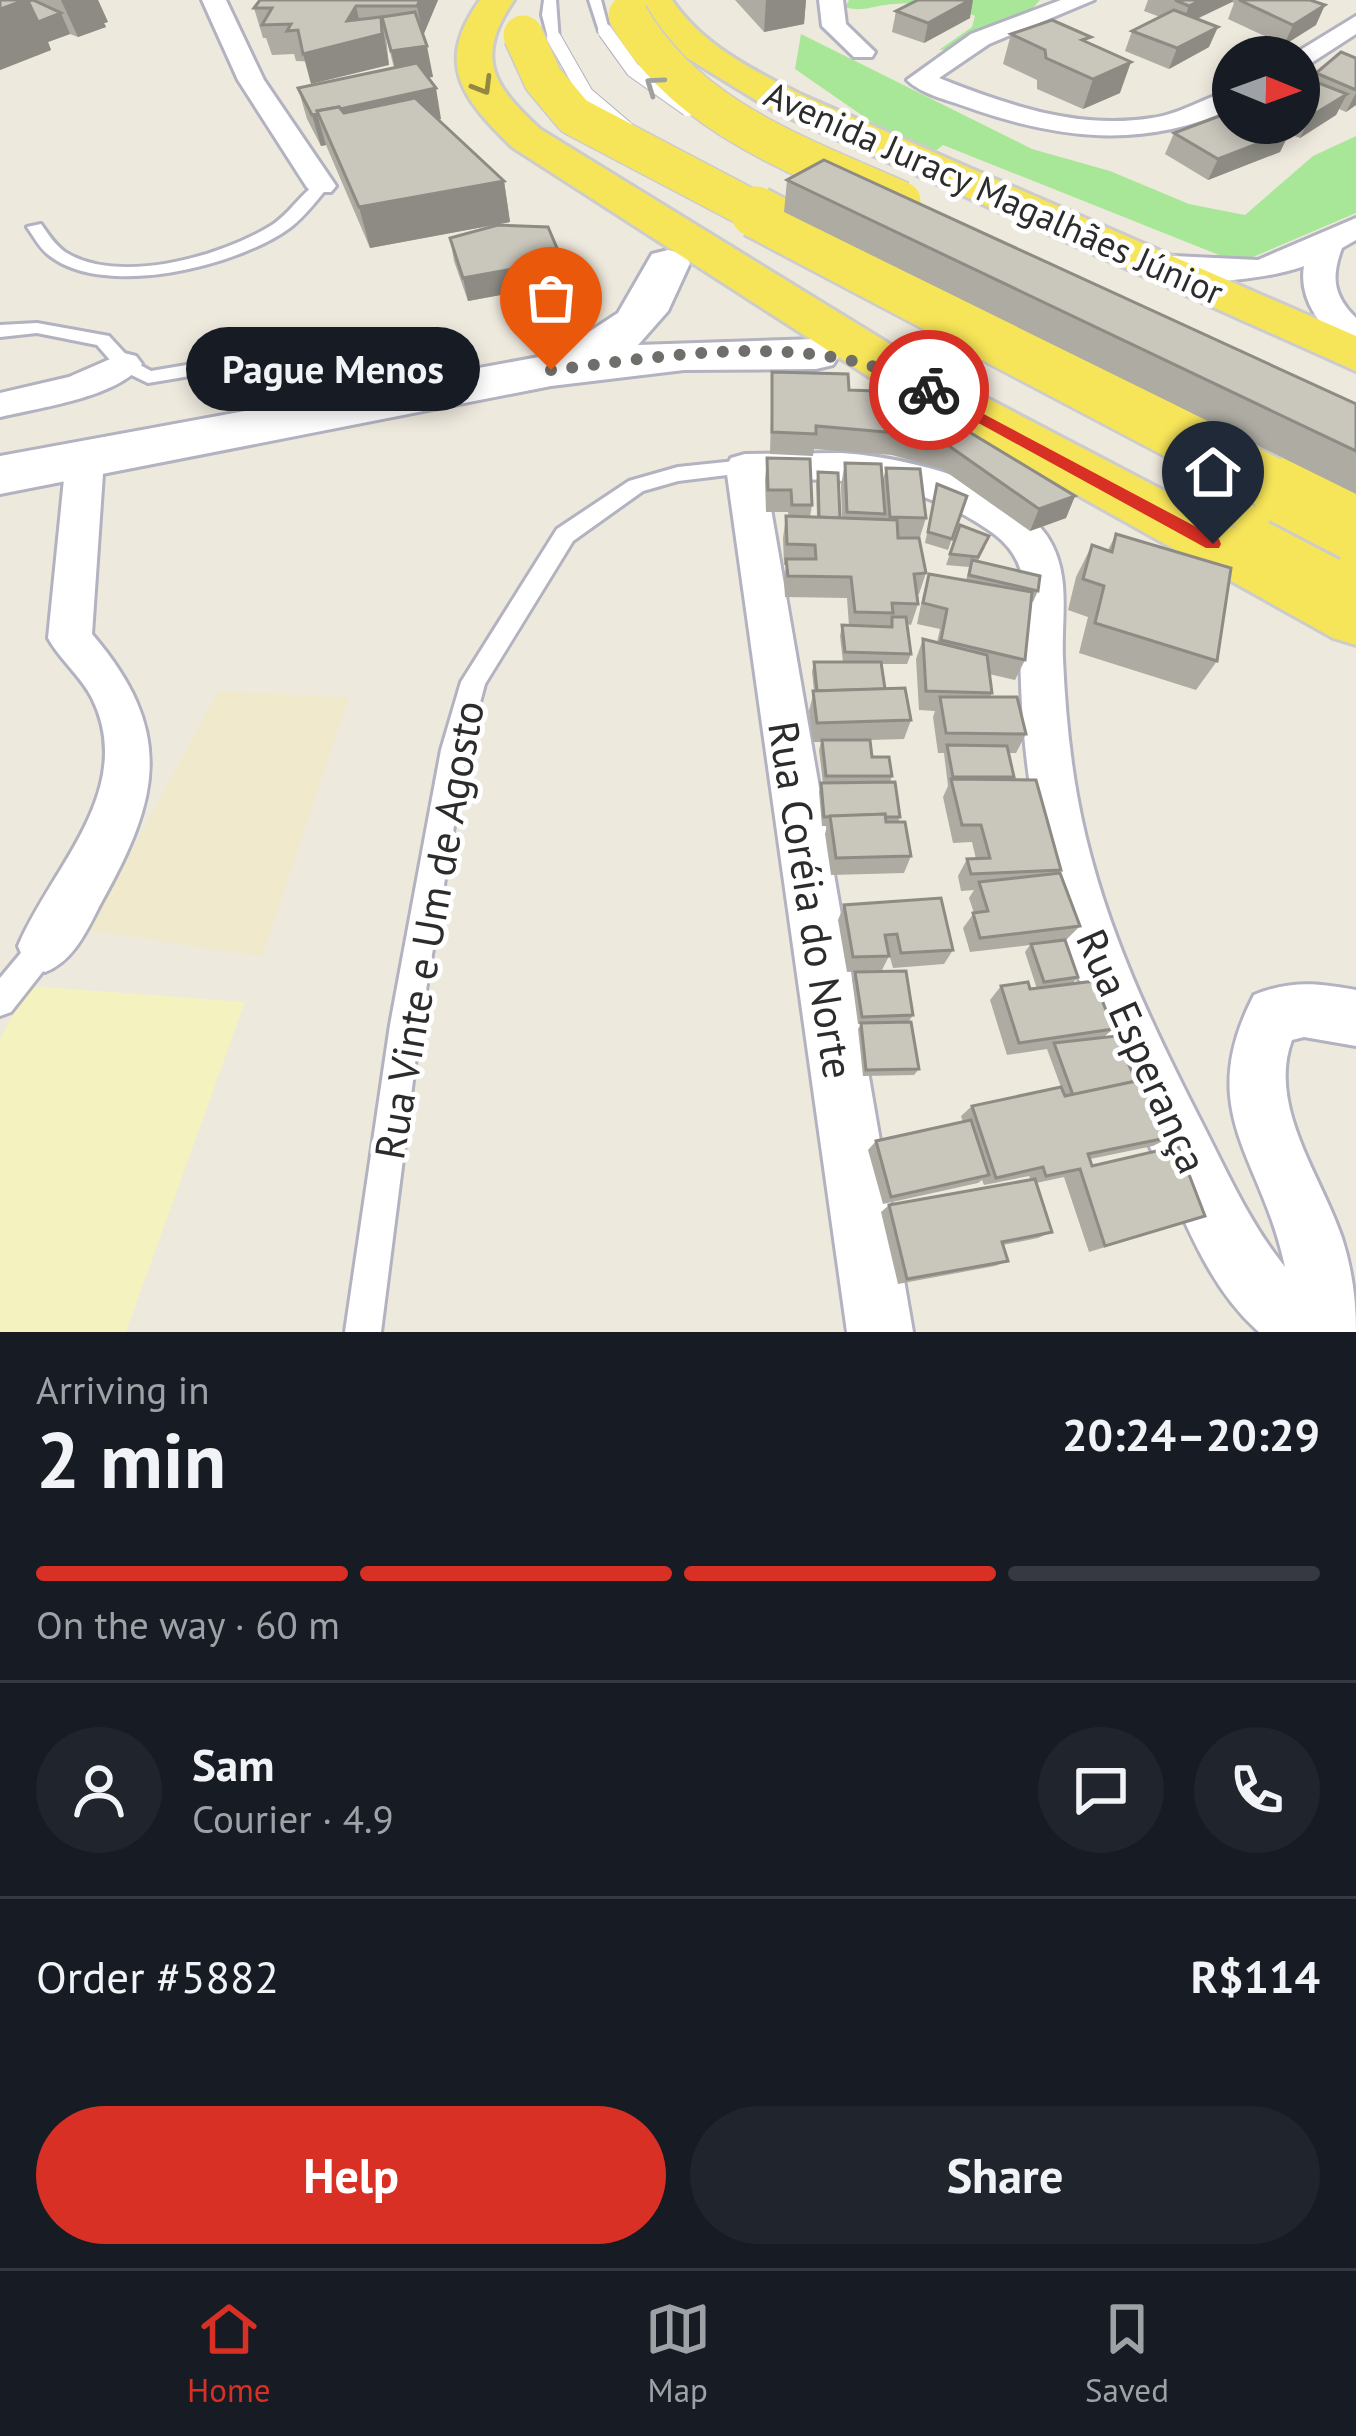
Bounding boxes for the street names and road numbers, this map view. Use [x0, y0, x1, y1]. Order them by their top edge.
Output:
street label: Avenida Juracy Magalhães Júnior [757, 70, 1231, 315]
street label: Rua Vinte e Um de Agosto [361, 696, 496, 1163]
street label: Rua Coréia do Norte [756, 717, 867, 1082]
street label: Rua Esperança [1064, 920, 1221, 1181]

